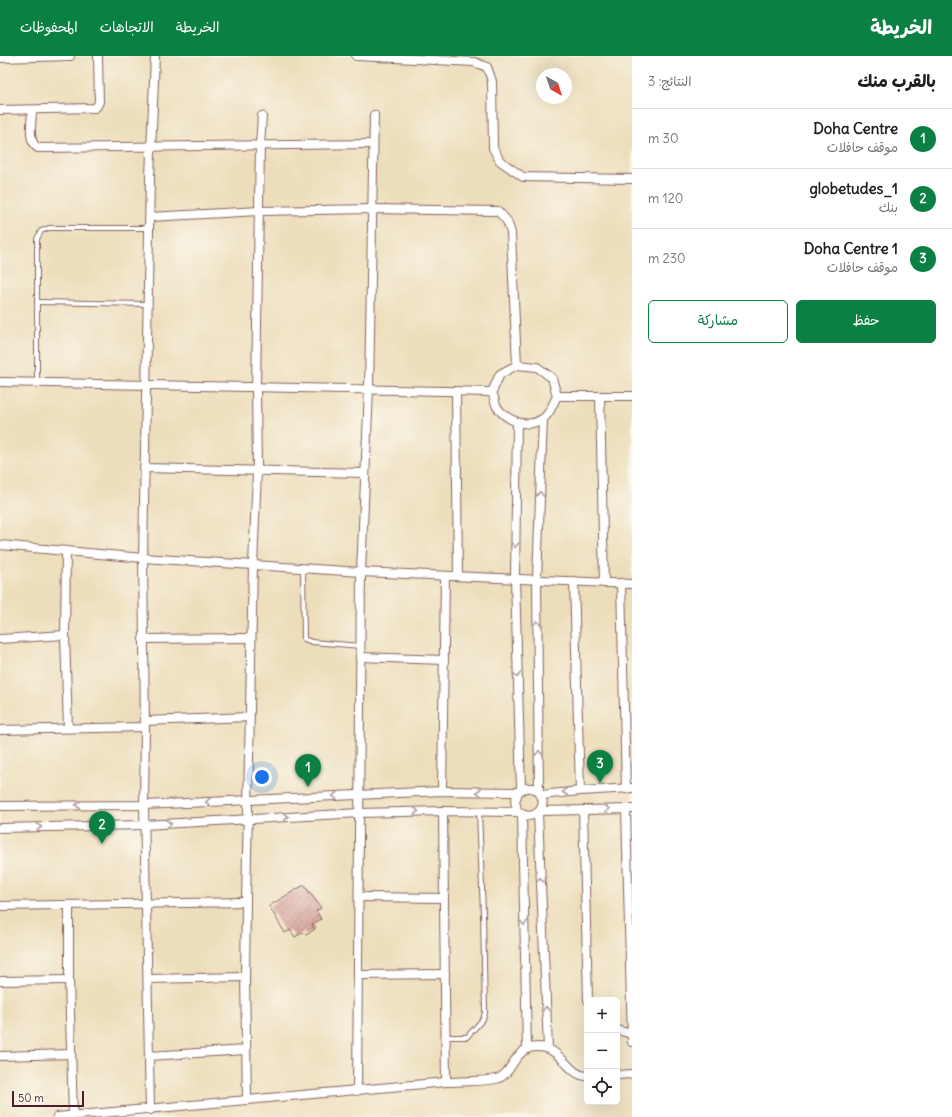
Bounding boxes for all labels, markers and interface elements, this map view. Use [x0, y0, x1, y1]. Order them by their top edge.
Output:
text: الخريطة [870, 15, 932, 39]
text: المحفوظات [20, 18, 78, 36]
text: الاتجاهات [100, 18, 154, 36]
text: الخريطة [176, 18, 219, 36]
north arrow [536, 68, 572, 104]
text: بالقرب منك [857, 70, 936, 92]
text: النتائج: 3 [648, 73, 691, 90]
text: Doha Centre [813, 119, 898, 138]
text: 30 m [648, 130, 678, 147]
text: 1 [920, 130, 926, 147]
text: موقف حافلات [827, 139, 898, 156]
text: globetudes_1 [809, 179, 898, 198]
text: 120 m [648, 190, 683, 207]
text: 2 [919, 190, 927, 207]
text: بنك [879, 199, 898, 216]
text: Doha Centre 1 [804, 239, 898, 258]
text: 230 m [648, 250, 686, 267]
text: 3 [919, 250, 927, 267]
text: موقف حافلات [827, 259, 898, 276]
button: مشاركة [648, 300, 788, 343]
button: حفظ [796, 300, 936, 343]
one-way arrow [536, 491, 544, 497]
one-way arrow [511, 542, 519, 548]
one-way arrow [533, 620, 542, 626]
one-way arrow [513, 672, 522, 678]
one-way arrow [535, 750, 543, 756]
pin: 3 [587, 750, 613, 783]
pin: 1 [295, 754, 321, 787]
your location [252, 767, 272, 787]
one-way arrow [476, 788, 482, 796]
one-way arrow [562, 788, 568, 797]
one-way arrow [332, 791, 338, 800]
one-way arrow [205, 797, 211, 806]
one-way arrow [75, 801, 81, 809]
one-way arrow [604, 805, 610, 813]
one-way arrow [413, 807, 419, 815]
pin: 2 [89, 811, 115, 844]
one-way arrow [283, 813, 289, 821]
one-way arrow [166, 819, 172, 828]
one-way arrow [36, 823, 42, 832]
one-way arrow [536, 876, 545, 883]
one-way arrow [520, 920, 528, 926]
map controls [584, 997, 620, 1105]
button: + [584, 997, 620, 1033]
one-way arrow [542, 1006, 550, 1012]
button: − [584, 1033, 620, 1069]
button: locate [584, 1069, 620, 1105]
scale bar [12, 1089, 84, 1108]
text: 50 m [18, 1091, 44, 1105]

